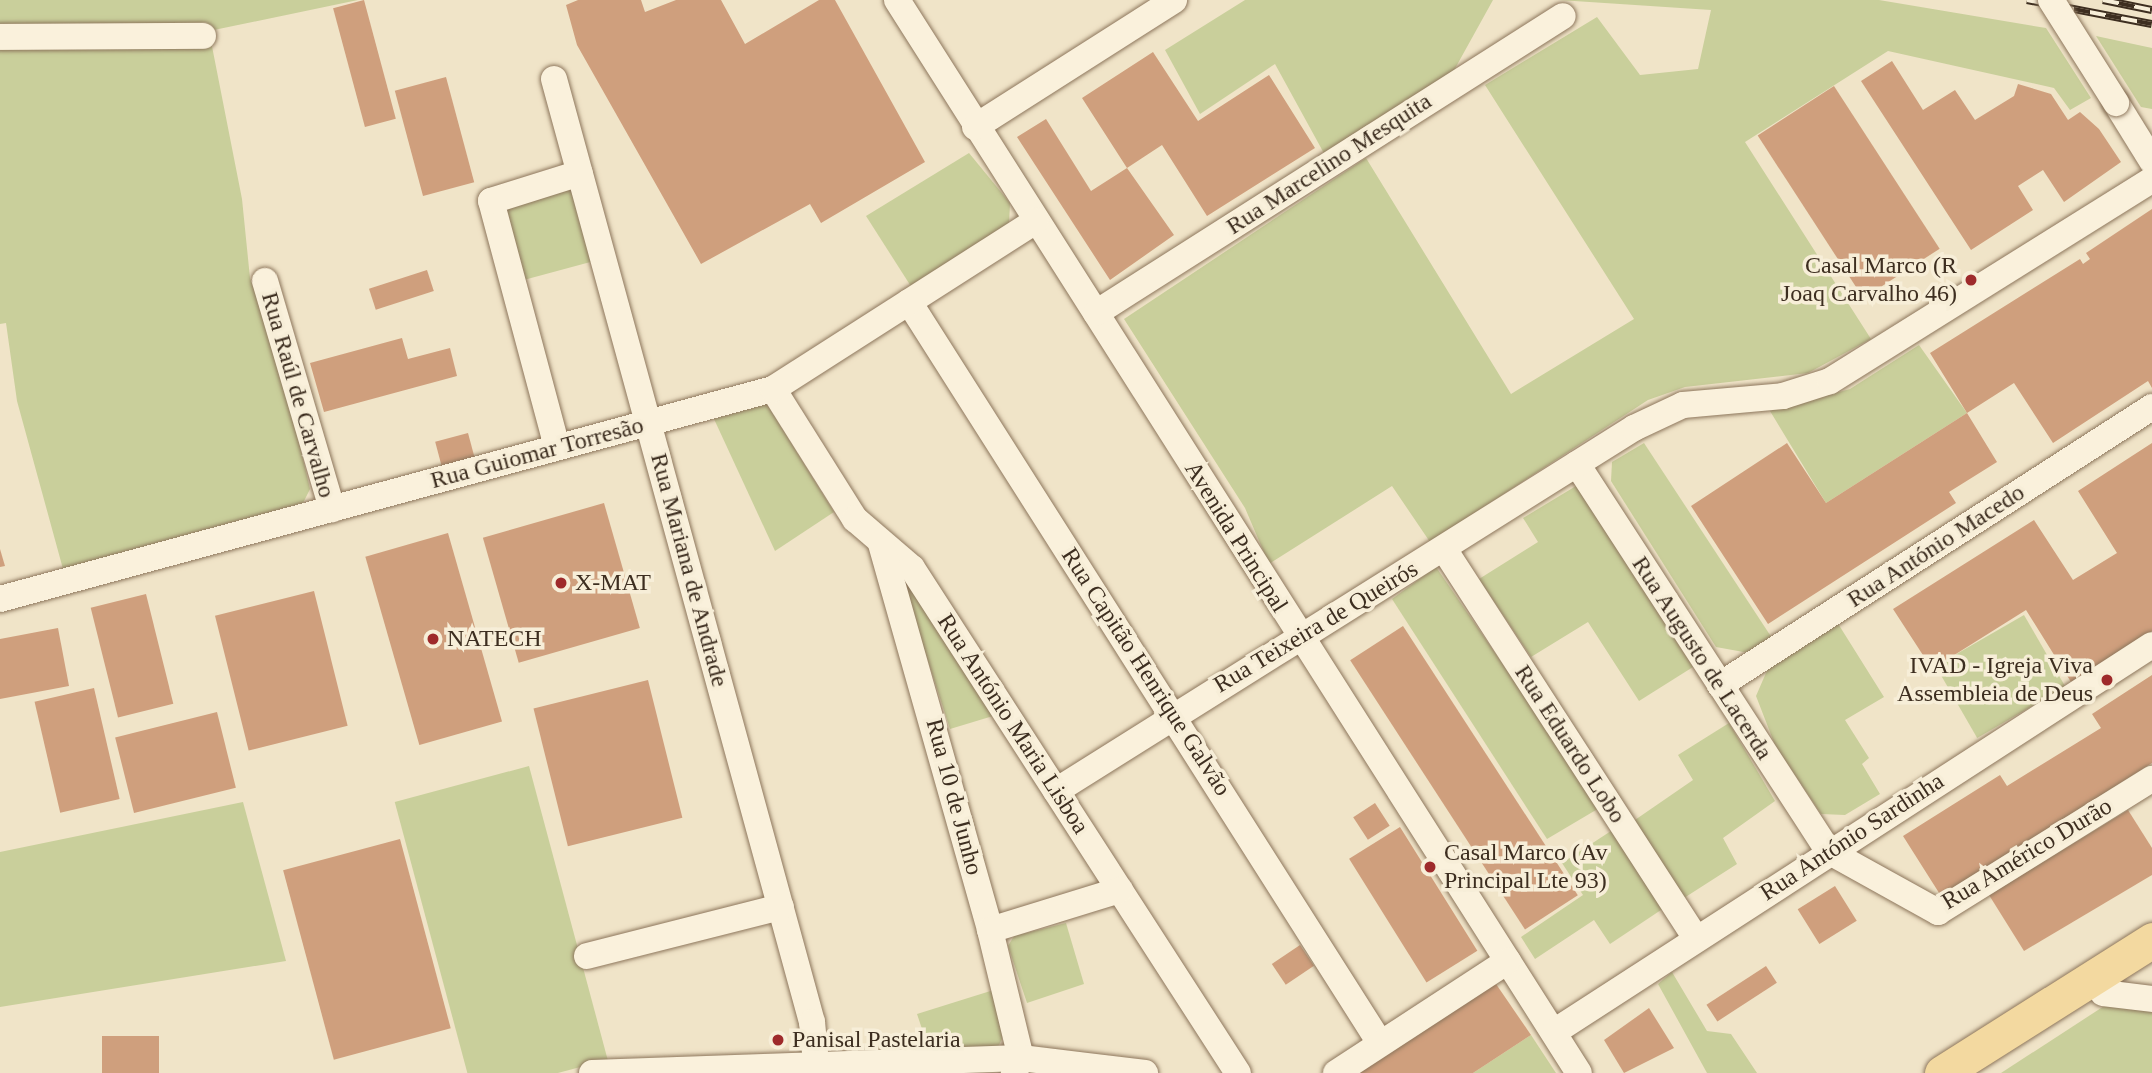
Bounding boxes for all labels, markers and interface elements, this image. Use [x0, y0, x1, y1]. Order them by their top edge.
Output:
street label: Rua Marcelino Mesquita [1221, 87, 1437, 241]
place label: Casal Marco (R Joaq Carvalho 46) [1781, 252, 1957, 308]
marker: Casal Marco (R Joaq Carvalho 46) [1963, 272, 1979, 288]
street label: Rua Raúl de Carvalho [255, 289, 341, 501]
street label: Rua Guiomar Torresão [427, 411, 647, 495]
street label: Rua Mariana de Andrade [644, 449, 734, 691]
street label: Avenida Principal [1178, 456, 1294, 618]
street label: Rua António Macedo [1842, 478, 2030, 614]
street label: Rua Capitão Henrique Galvão [1055, 543, 1237, 801]
street label: Rua Augusto de Lacerda [1625, 550, 1779, 766]
street label: Rua Teixeira de Queirós [1208, 555, 1424, 699]
place label: X-MAT [575, 569, 651, 597]
marker: X-MAT [553, 575, 569, 591]
street label: Rua António Maria Lisboa [931, 608, 1095, 840]
place label: NATECH [447, 625, 542, 653]
marker: NATECH [425, 631, 441, 647]
place label: IVAD - Igreja Viva Assembleia de Deus [1897, 652, 2093, 708]
street label: Rua Eduardo Lobo [1508, 660, 1632, 828]
marker: IVAD - Igreja Viva Assembleia de Deus [2099, 672, 2115, 688]
street label: Rua 10 de Junho [919, 716, 989, 878]
street label: Rua António Sardinha [1754, 766, 1950, 908]
street label: Rua Américo Durão [1936, 792, 2118, 916]
place label: Casal Marco (Av Principal Lte 93) [1444, 839, 1608, 895]
marker: Casal Marco (Av Principal Lte 93) [1422, 859, 1438, 875]
place label: Panisal Pastelaria [792, 1026, 961, 1054]
marker: Panisal Pastelaria [770, 1032, 786, 1048]

